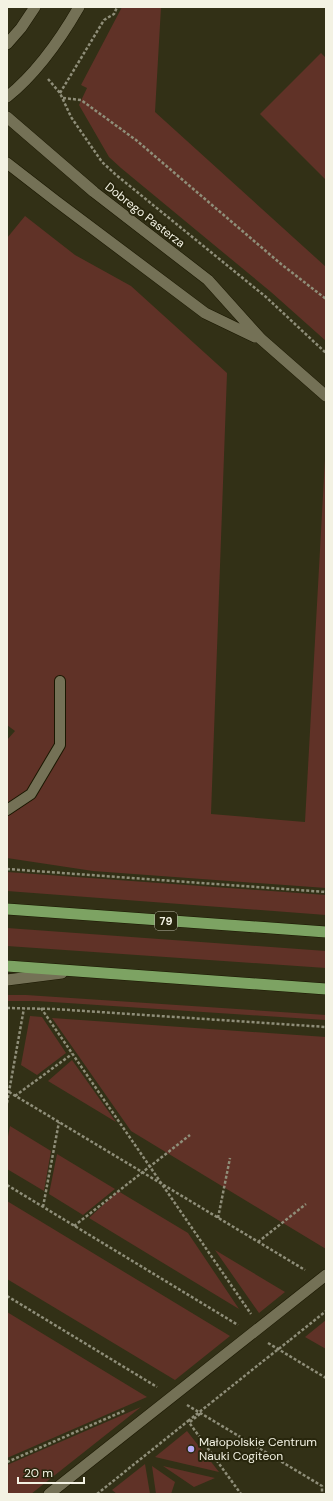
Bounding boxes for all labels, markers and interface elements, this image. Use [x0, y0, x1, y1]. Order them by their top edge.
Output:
street label: Dobrego Pasterza [102, 179, 188, 251]
road number: 79 [155, 912, 177, 930]
place label: Małopolskie Centrum Nauki Cogiteon [199, 1434, 317, 1464]
marker: Małopolskie Centrum Nauki Cogiteon [186, 1444, 196, 1454]
scale bar [18, 1459, 84, 1485]
text: 20 m [24, 1465, 53, 1481]

